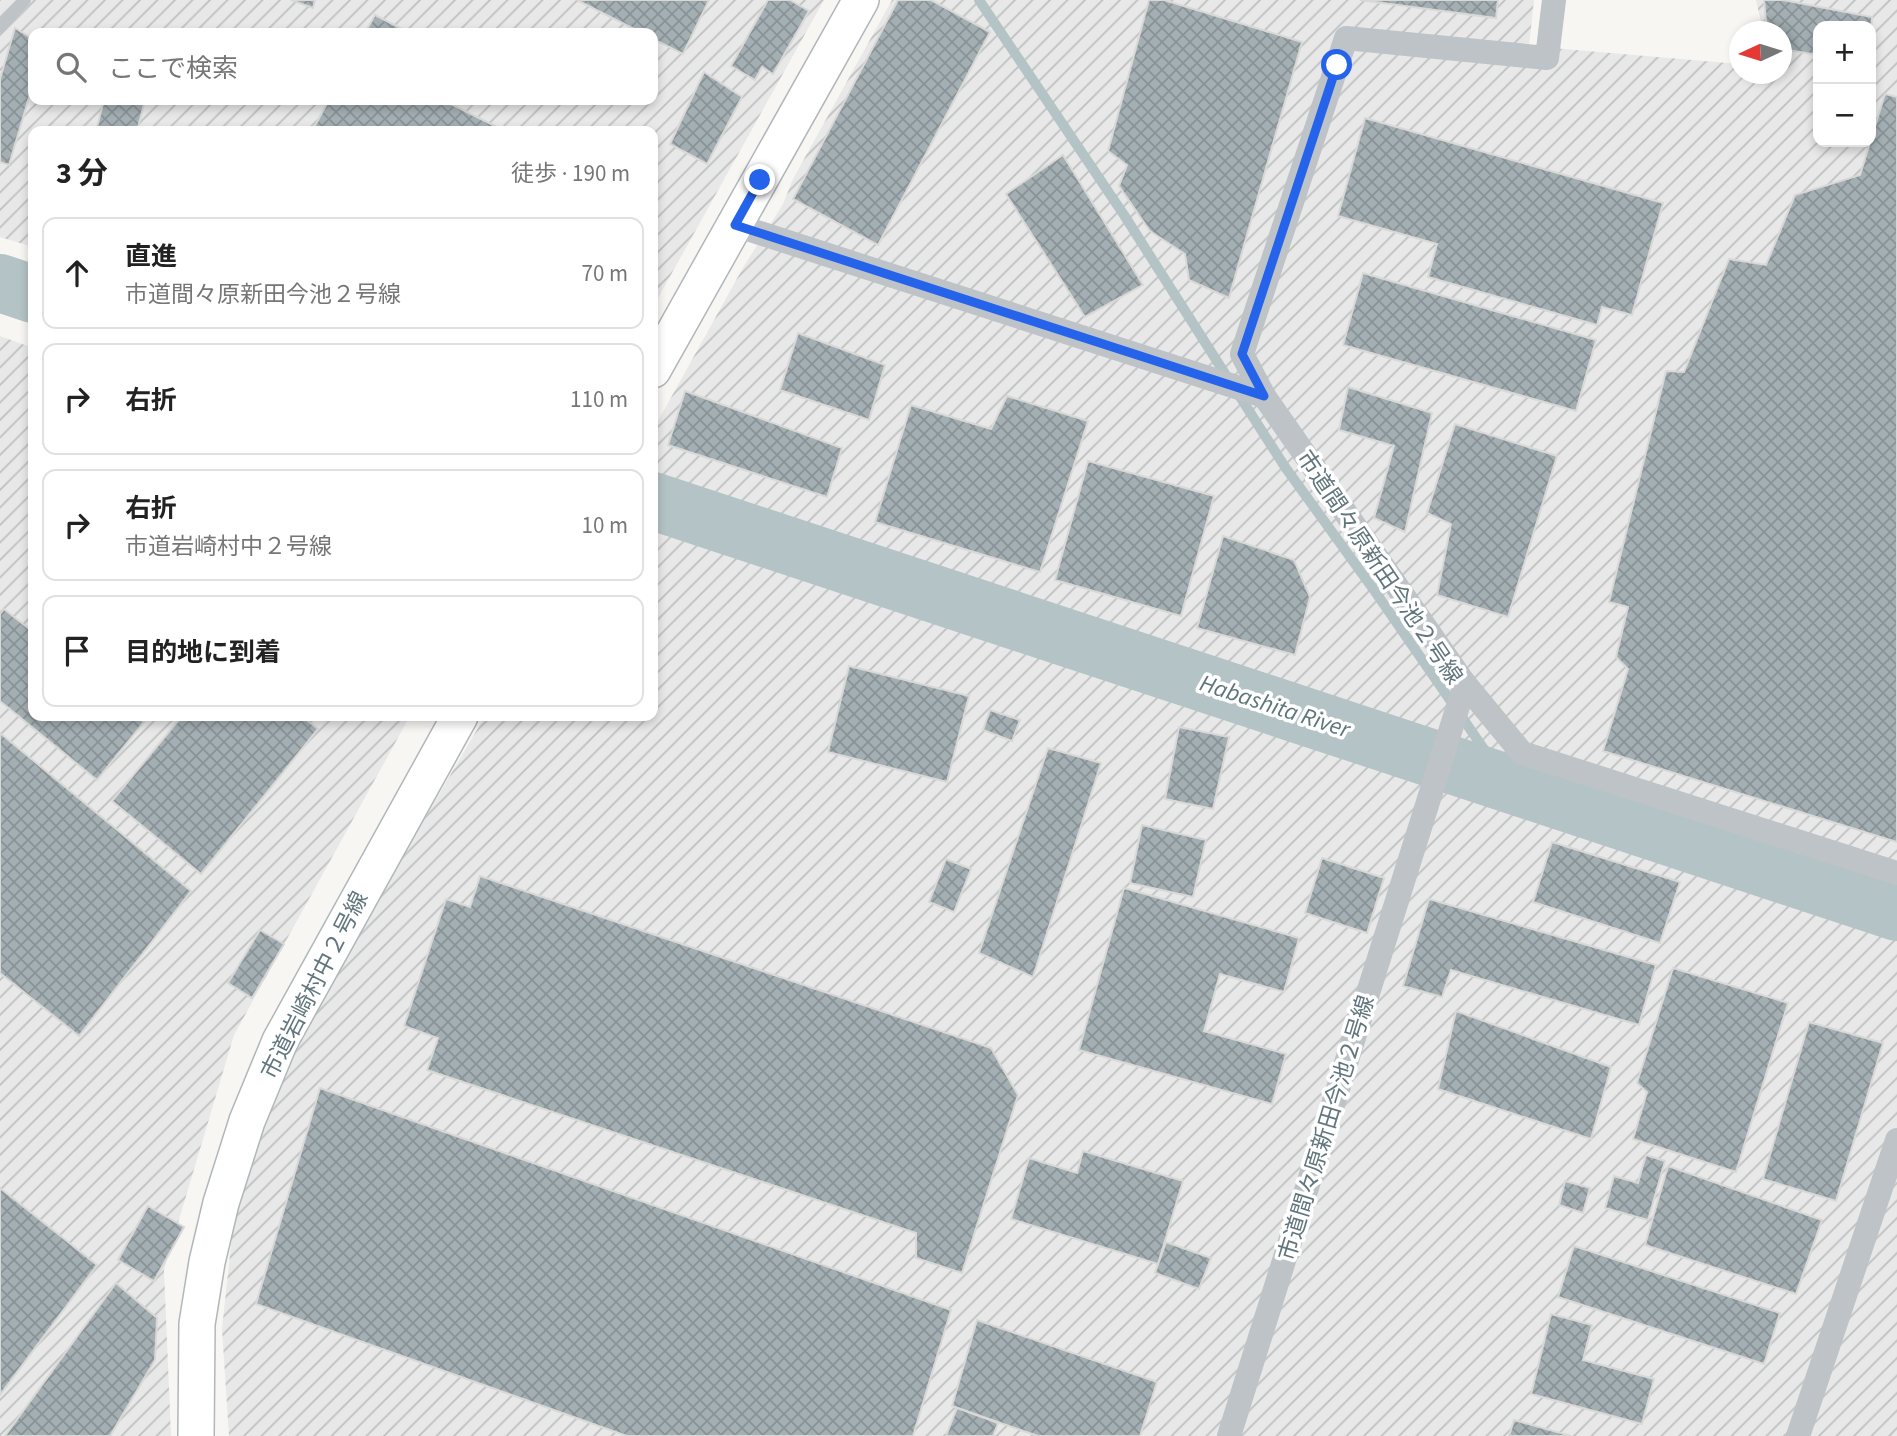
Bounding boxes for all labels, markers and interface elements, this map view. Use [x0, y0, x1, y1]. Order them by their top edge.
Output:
north arrow [1729, 21, 1792, 84]
map controls [1813, 21, 1876, 147]
button: + [1813, 21, 1876, 84]
search box [28, 28, 658, 105]
icon: search [52, 48, 90, 86]
route start [1321, 49, 1352, 80]
text: ここで検索 [108, 50, 238, 87]
button: − [1813, 84, 1876, 147]
text: 3 分 [56, 152, 108, 195]
text: 徒歩 · 190 m [511, 157, 630, 190]
route end [744, 164, 775, 195]
text: 直進 [125, 238, 177, 275]
icon: ahead [58, 254, 96, 292]
text: 70 m [581, 257, 628, 290]
text: 市道間々原新田今池２号線 [125, 278, 401, 311]
icon: right [58, 380, 96, 418]
text: 右折 [125, 382, 177, 419]
text: 110 m [570, 383, 628, 416]
street label: 市道間々原新田今池２号線 [1289, 444, 1470, 691]
text: 右折 [125, 490, 177, 527]
icon: right [58, 506, 96, 544]
text: 10 m [581, 509, 628, 542]
text: 市道岩崎村中２号線 [125, 530, 332, 563]
icon: arrive [58, 632, 96, 670]
text: 目的地に到着 [125, 634, 281, 671]
water label: Habashita River [1195, 666, 1356, 748]
street label: 市道岩崎村中２号線 [253, 886, 376, 1085]
street label: 市道間々原新田今池２号線 [1270, 991, 1383, 1265]

